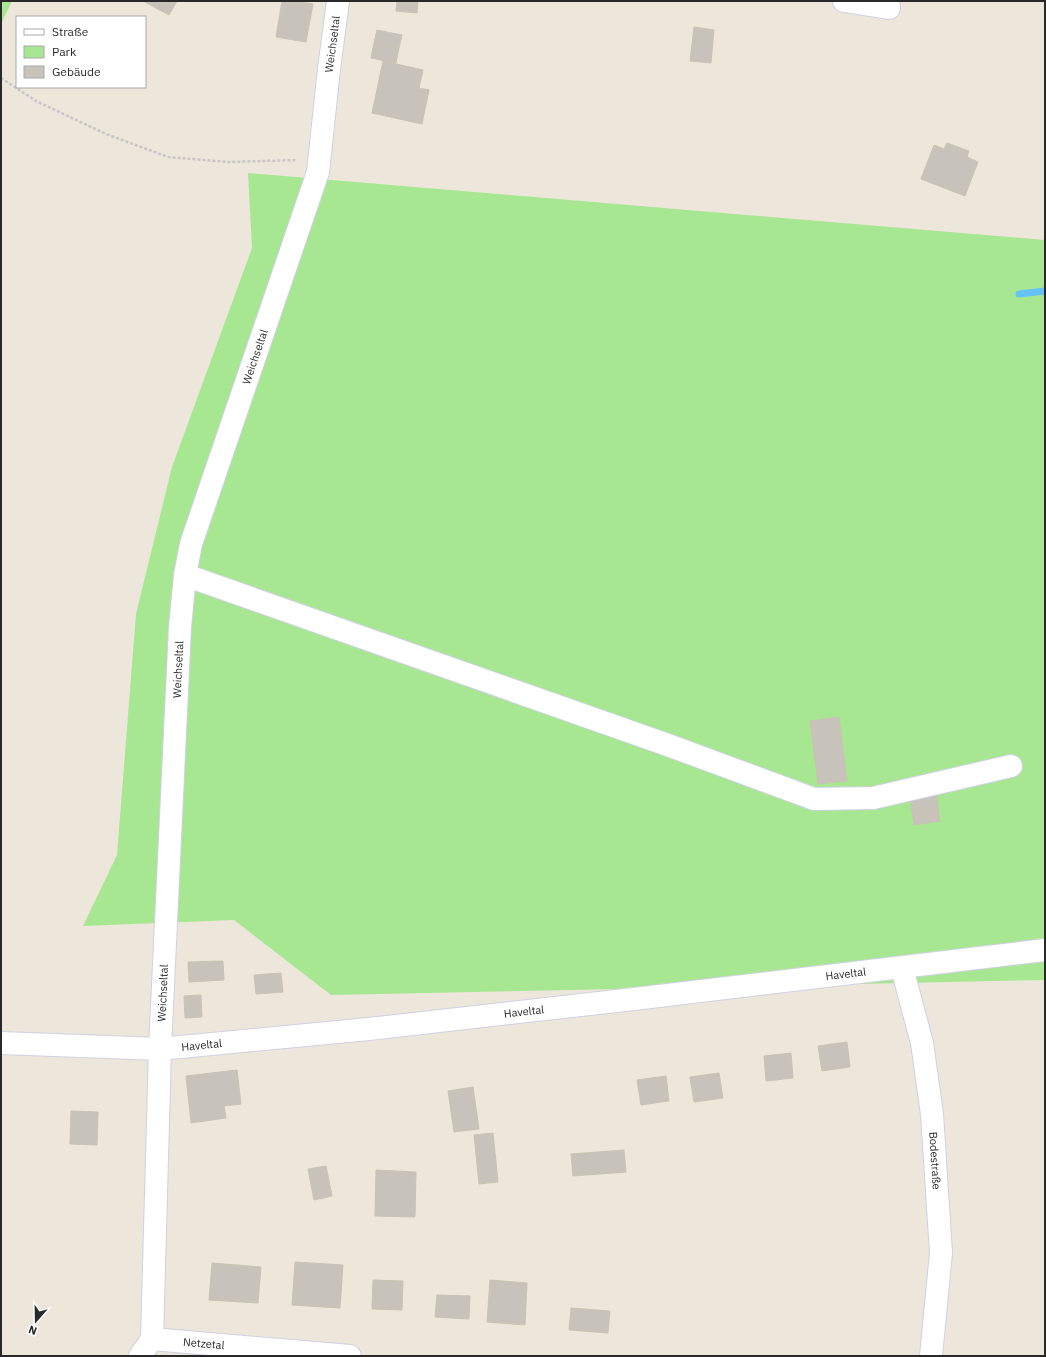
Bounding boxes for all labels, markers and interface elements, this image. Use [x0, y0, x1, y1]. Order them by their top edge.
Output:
street label: Weichseltal [322, 15, 343, 73]
legend [16, 16, 146, 88]
text: Straße [52, 24, 89, 39]
text: Park [52, 44, 77, 59]
text: Gebäude [52, 64, 101, 79]
street label: Weichseltal [239, 327, 271, 386]
street label: Weichseltal [170, 640, 186, 698]
street label: Weichseltal [154, 964, 171, 1022]
street label: Haveltal [825, 964, 867, 983]
street label: Haveltal [503, 1002, 545, 1021]
street label: Haveltal [181, 1036, 223, 1054]
street label: Bodestraße [926, 1131, 944, 1190]
north arrow [16, 1301, 56, 1341]
text: N [26, 1322, 39, 1338]
street label: Netzetal [183, 1335, 225, 1352]

